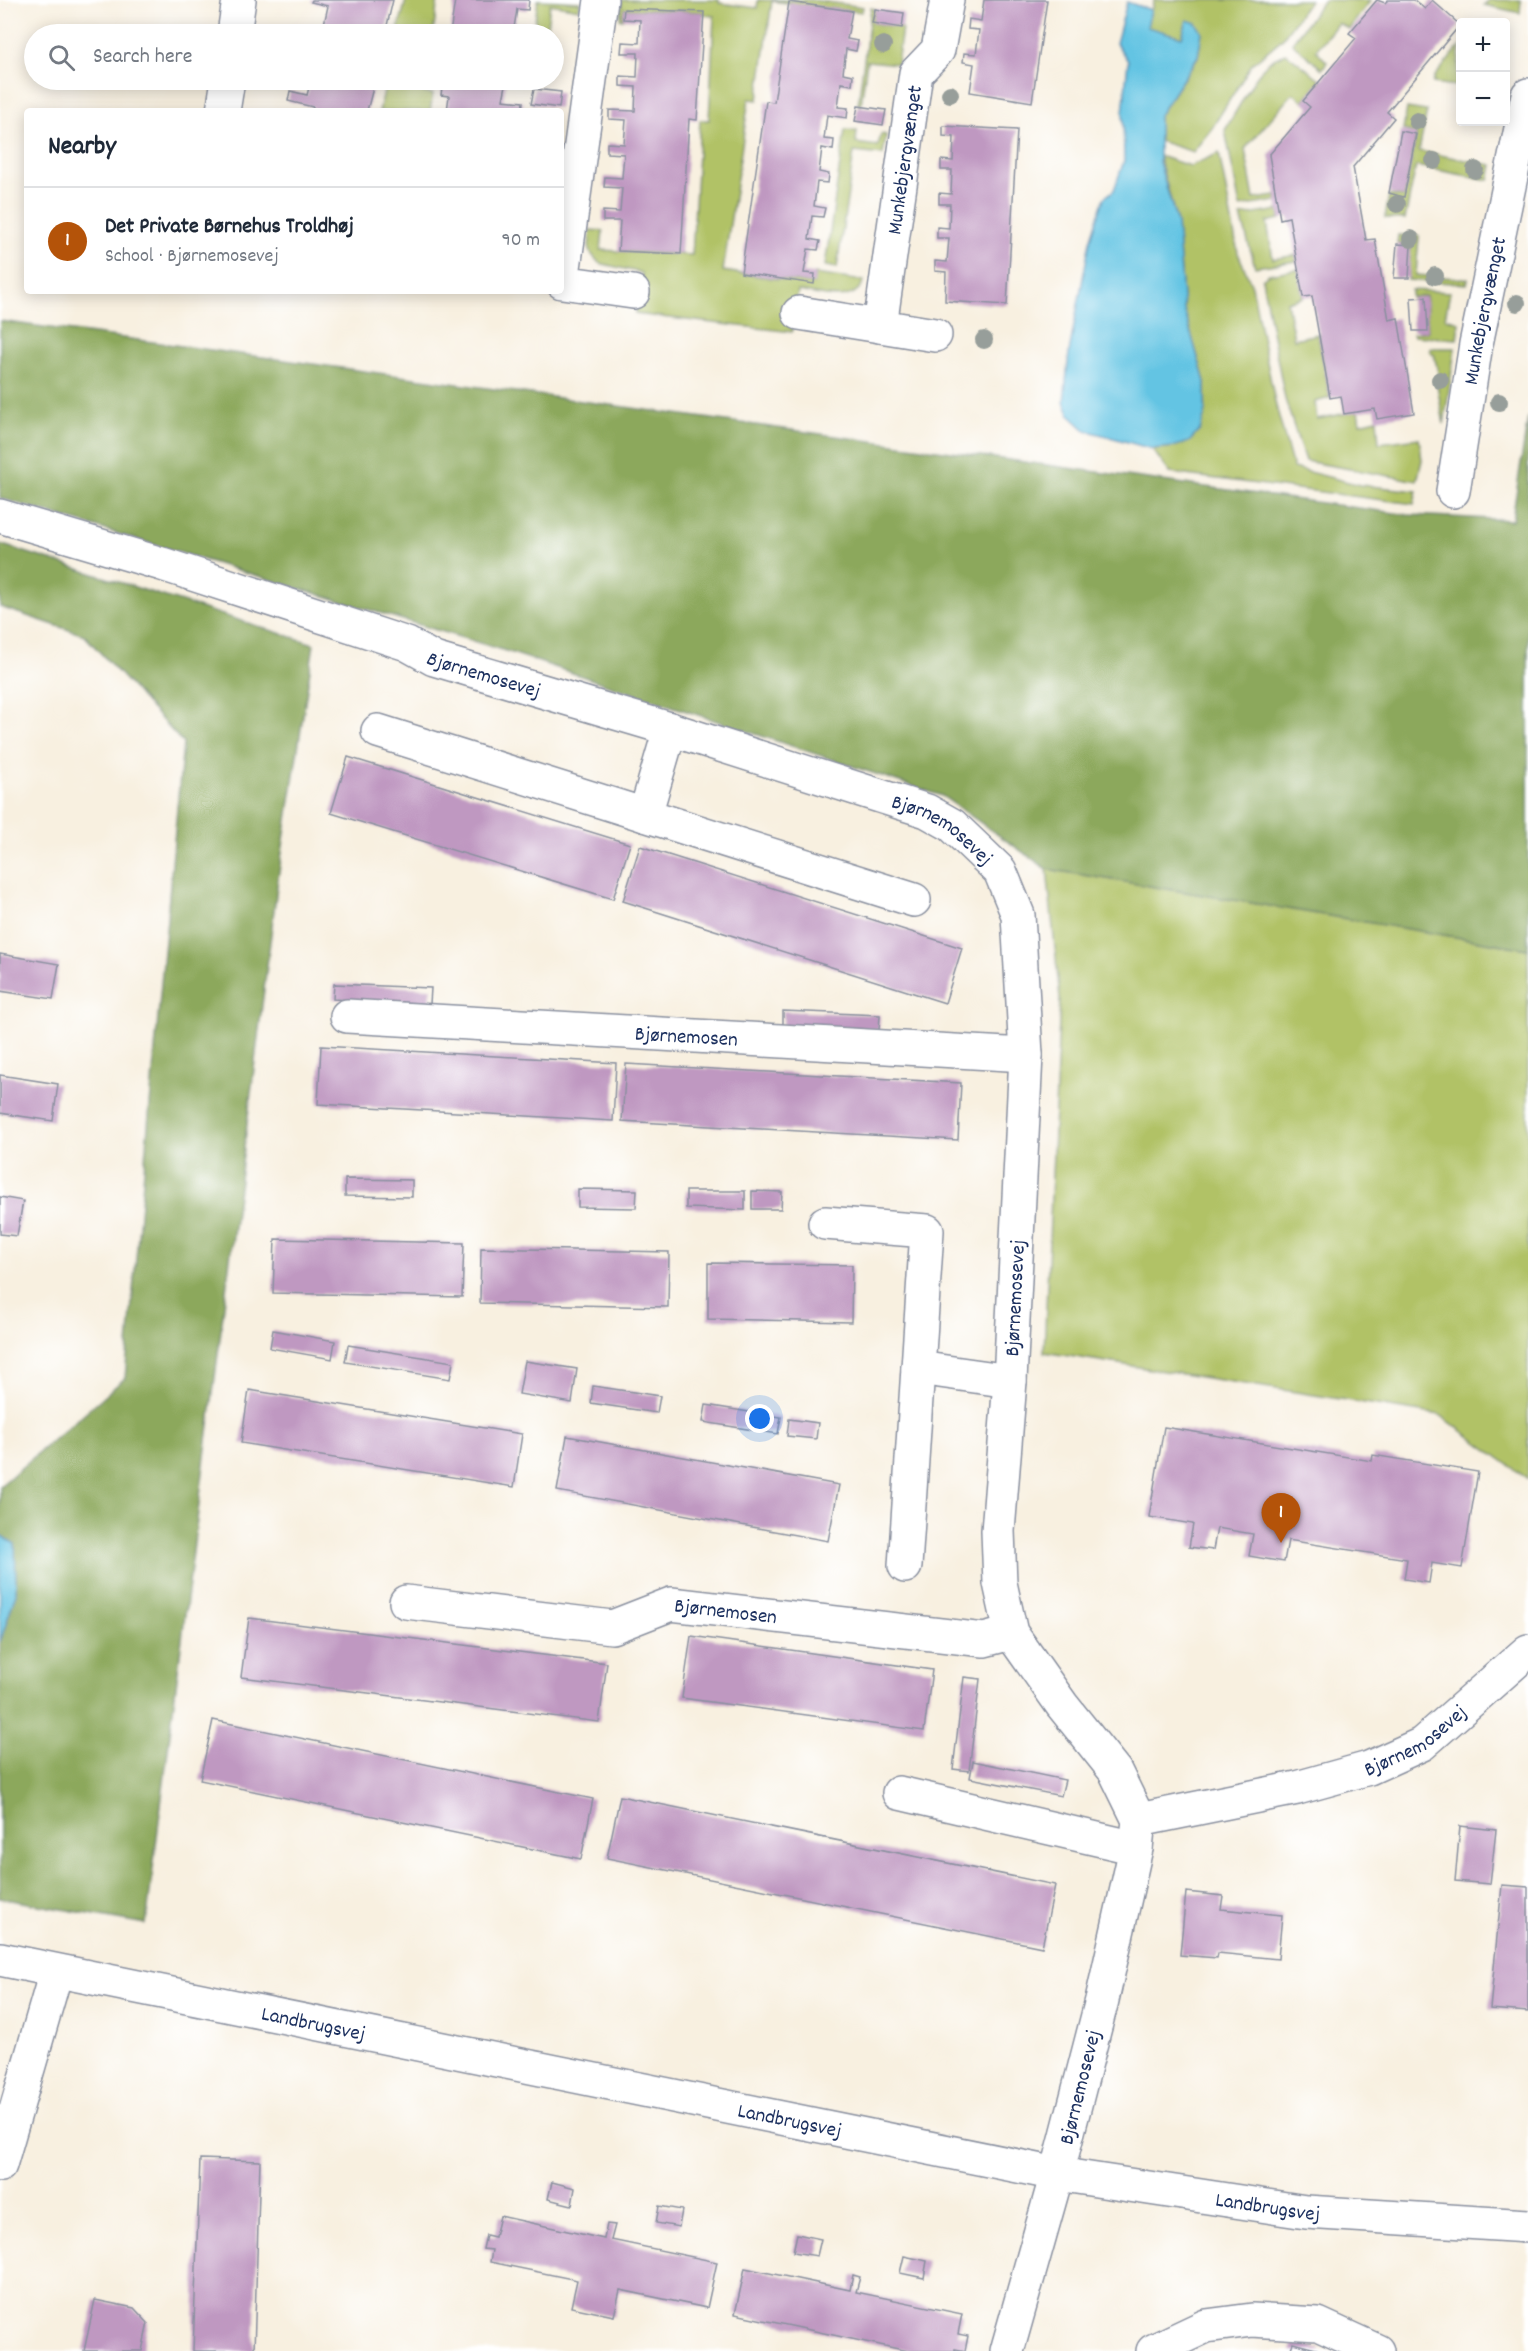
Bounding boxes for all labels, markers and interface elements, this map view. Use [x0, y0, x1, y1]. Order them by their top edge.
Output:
map controls [1456, 18, 1510, 126]
button: + [1456, 18, 1510, 72]
search box [24, 24, 564, 90]
icon: search [45, 41, 78, 74]
text: Search here [93, 42, 192, 73]
button: − [1456, 72, 1510, 126]
street label: Munkebjergvænget [881, 83, 932, 237]
text: Nearby [48, 129, 116, 166]
text: Det Private Børnehus Troldhøj [105, 212, 354, 243]
text: 1 [65, 227, 70, 255]
text: 90 m [502, 227, 540, 255]
street label: Munkebjergvænget [1458, 234, 1516, 387]
text: School · Bjørnemosevej [105, 243, 279, 271]
street label: Bjørnemosevej [420, 646, 544, 708]
street label: Bjørnemosevej [887, 789, 998, 874]
street label: Bjørnemosen [634, 1021, 739, 1056]
street label: Bjørnemosevej [999, 1239, 1035, 1357]
your location [745, 1404, 774, 1433]
pin: 1 [1262, 1494, 1300, 1543]
street label: Bjørnemosen [672, 1592, 778, 1634]
street label: Bjørnemosevej [1360, 1699, 1475, 1786]
street label: Landbrugsvej [258, 2001, 368, 2051]
street label: Bjørnemosevej [1053, 2027, 1111, 2148]
street label: Landbrugsvej [735, 2097, 844, 2148]
street label: Landbrugsvej [1213, 2186, 1321, 2231]

